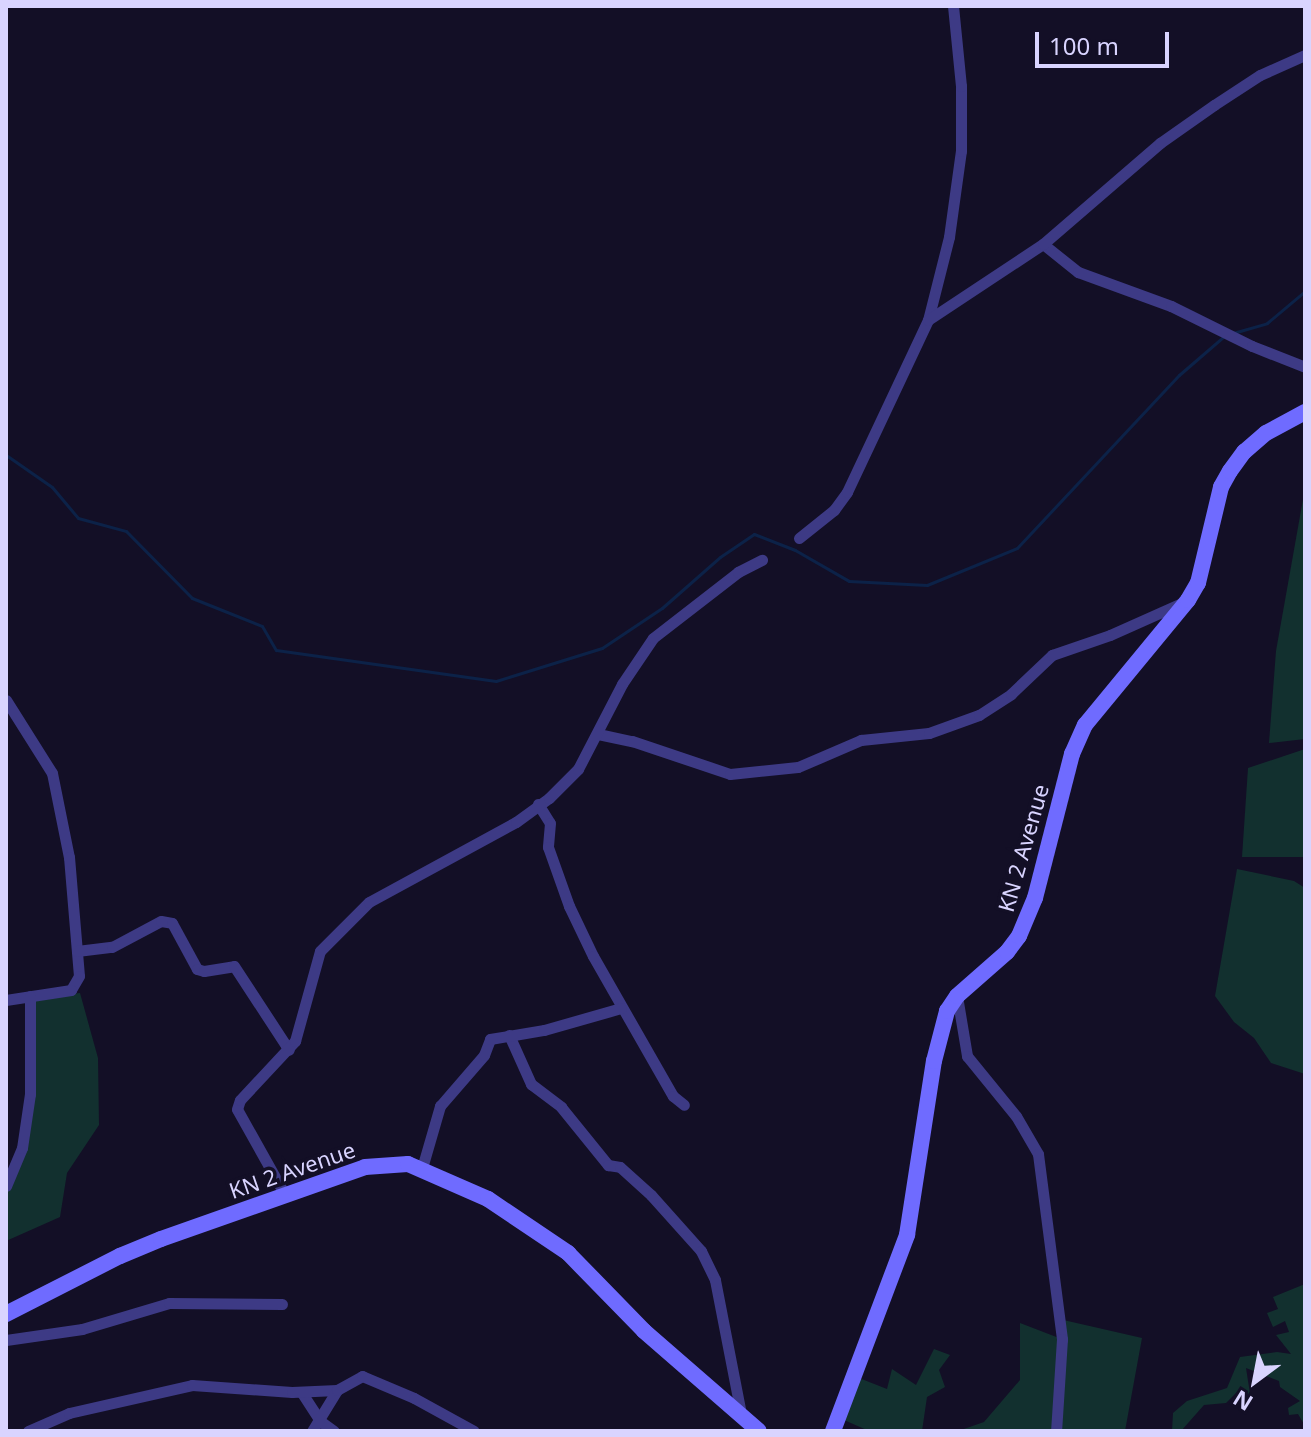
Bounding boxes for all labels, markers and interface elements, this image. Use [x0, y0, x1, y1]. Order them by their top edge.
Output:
scale bar [1039, 16, 1173, 66]
text: 100 m [1049, 29, 1119, 62]
street label: KN 2 Avenue [992, 781, 1054, 915]
street label: KN 2 Avenue [225, 1136, 359, 1204]
north arrow [1215, 1341, 1295, 1421]
text: N [1227, 1384, 1258, 1419]

